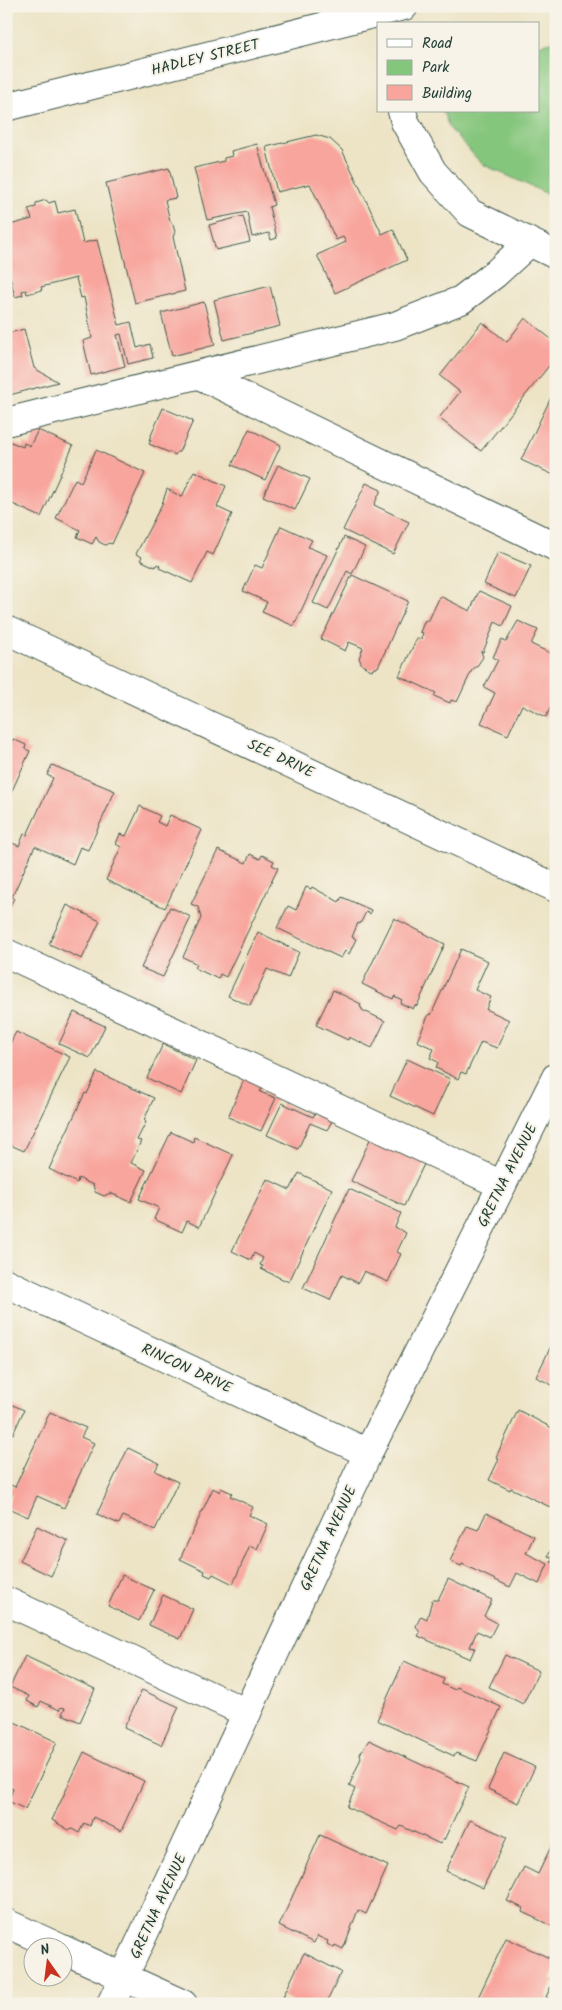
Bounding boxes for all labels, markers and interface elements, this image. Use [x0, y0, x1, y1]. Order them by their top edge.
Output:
legend [377, 22, 540, 112]
street label: HADLEY STREET [149, 32, 264, 83]
text: Road [422, 32, 453, 56]
text: Park [422, 56, 450, 80]
text: Building [422, 82, 472, 106]
street label: SEE DRIVE [243, 733, 319, 785]
street label: GRETNA AVENUE [471, 1118, 545, 1232]
street label: RINCON DRIVE [137, 1337, 237, 1401]
street label: GRETNA AVENUE [294, 1481, 364, 1595]
street label: GRETNA AVENUE [124, 1849, 194, 1963]
north arrow [22, 1938, 72, 1988]
text: N [38, 1939, 52, 1962]

